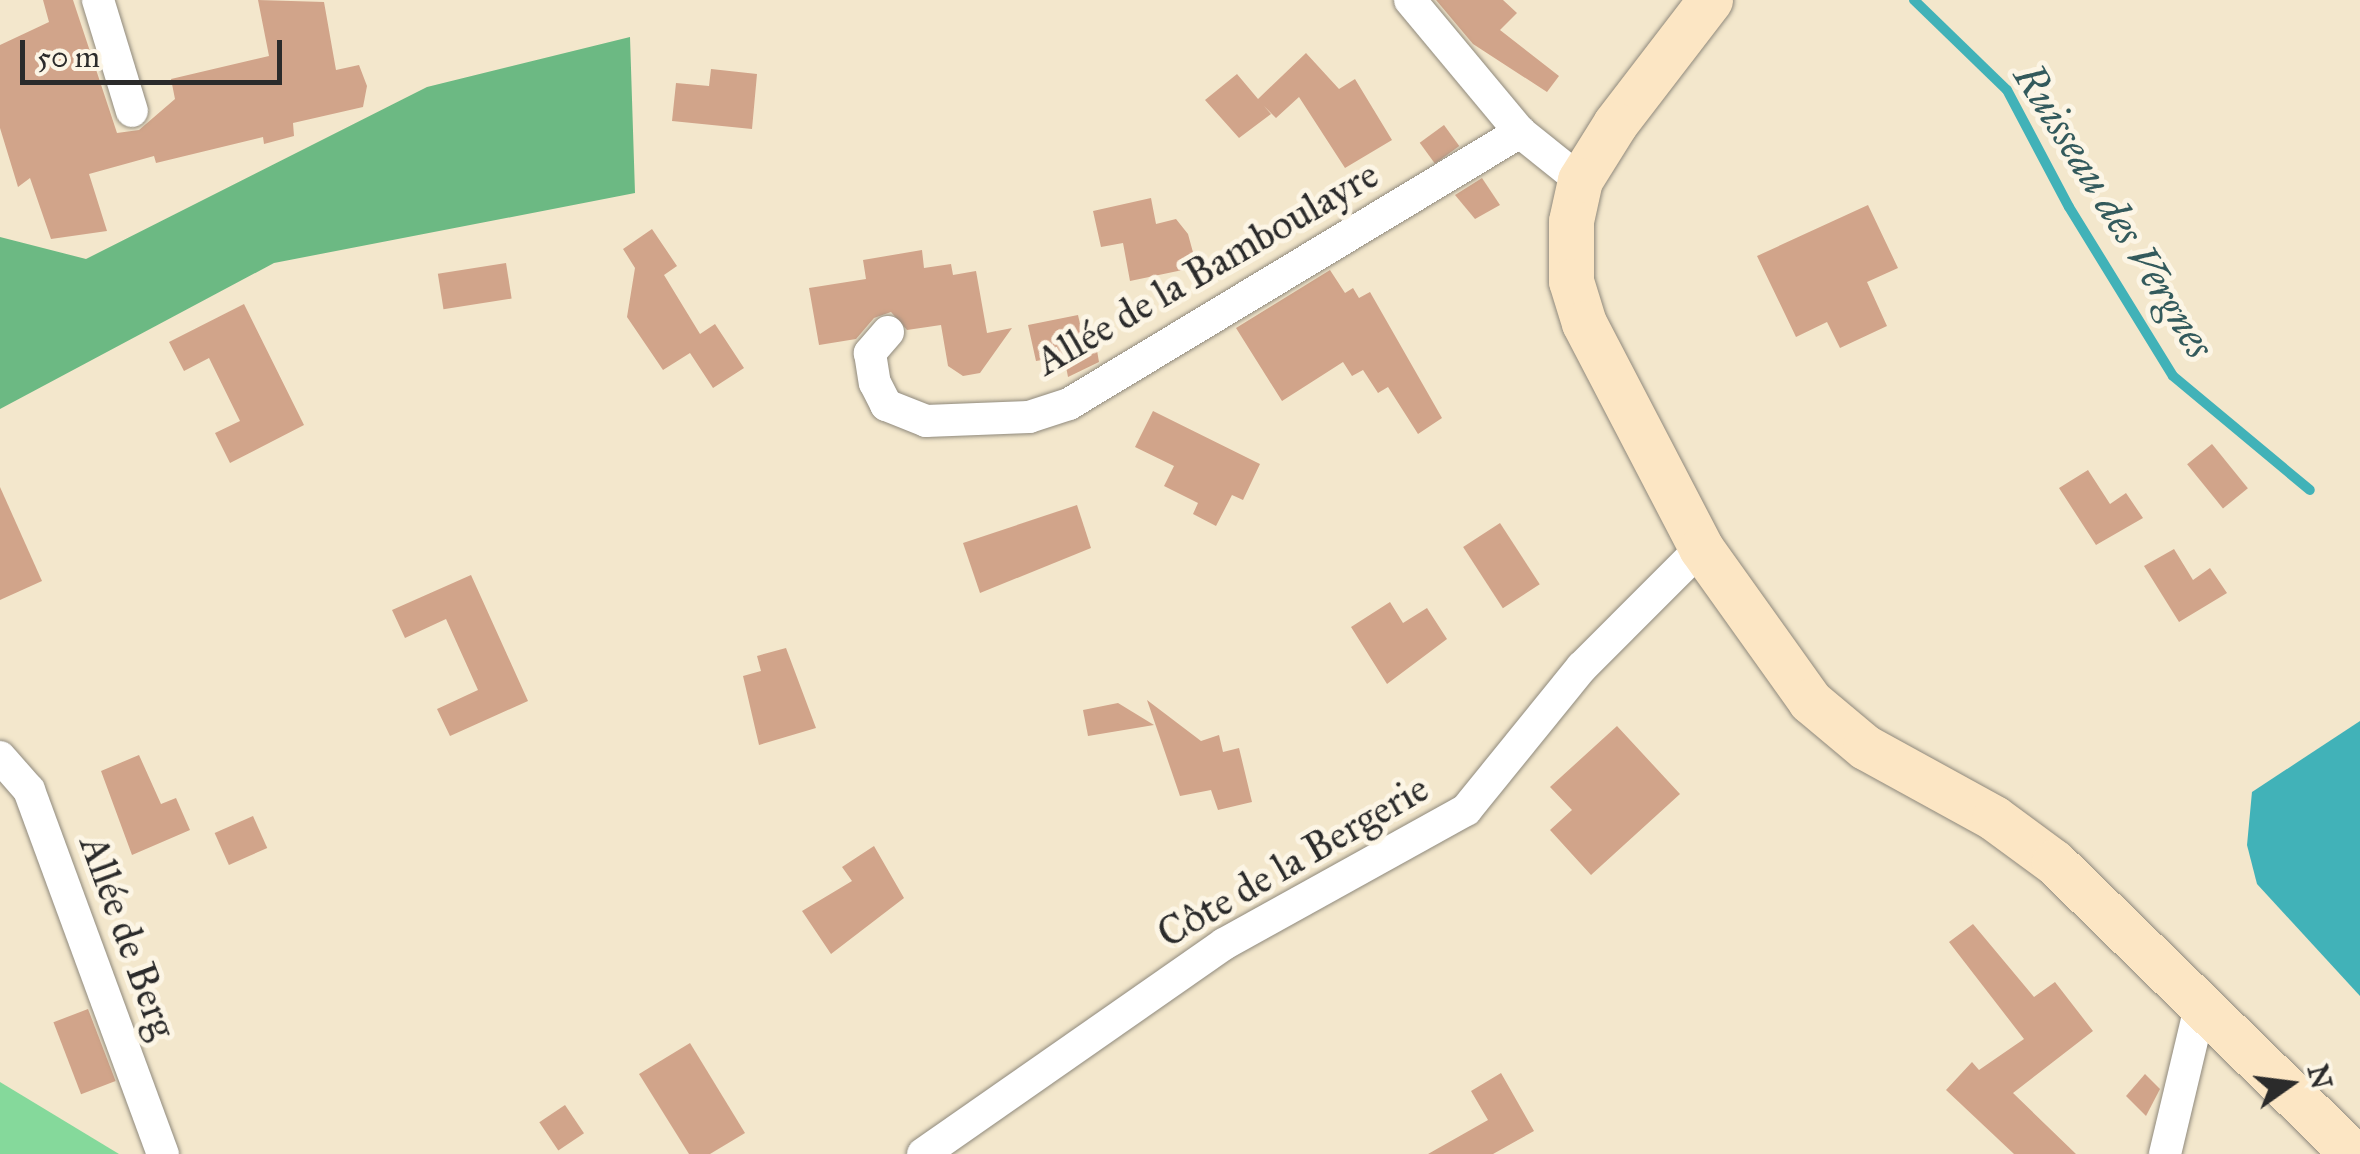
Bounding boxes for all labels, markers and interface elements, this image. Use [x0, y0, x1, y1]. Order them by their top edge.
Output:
scale bar [25, 20, 288, 82]
text: 50 m [37, 39, 100, 75]
water label: Ruisseau des Vergnes [2003, 54, 2225, 368]
street label: Allée de la Bamboulayre [1027, 150, 1387, 386]
street label: Côte de la Bergerie [1149, 764, 1437, 958]
street label: Allée de Berg [69, 829, 187, 1045]
north arrow [2240, 1034, 2340, 1134]
text: N [2300, 1061, 2339, 1092]

